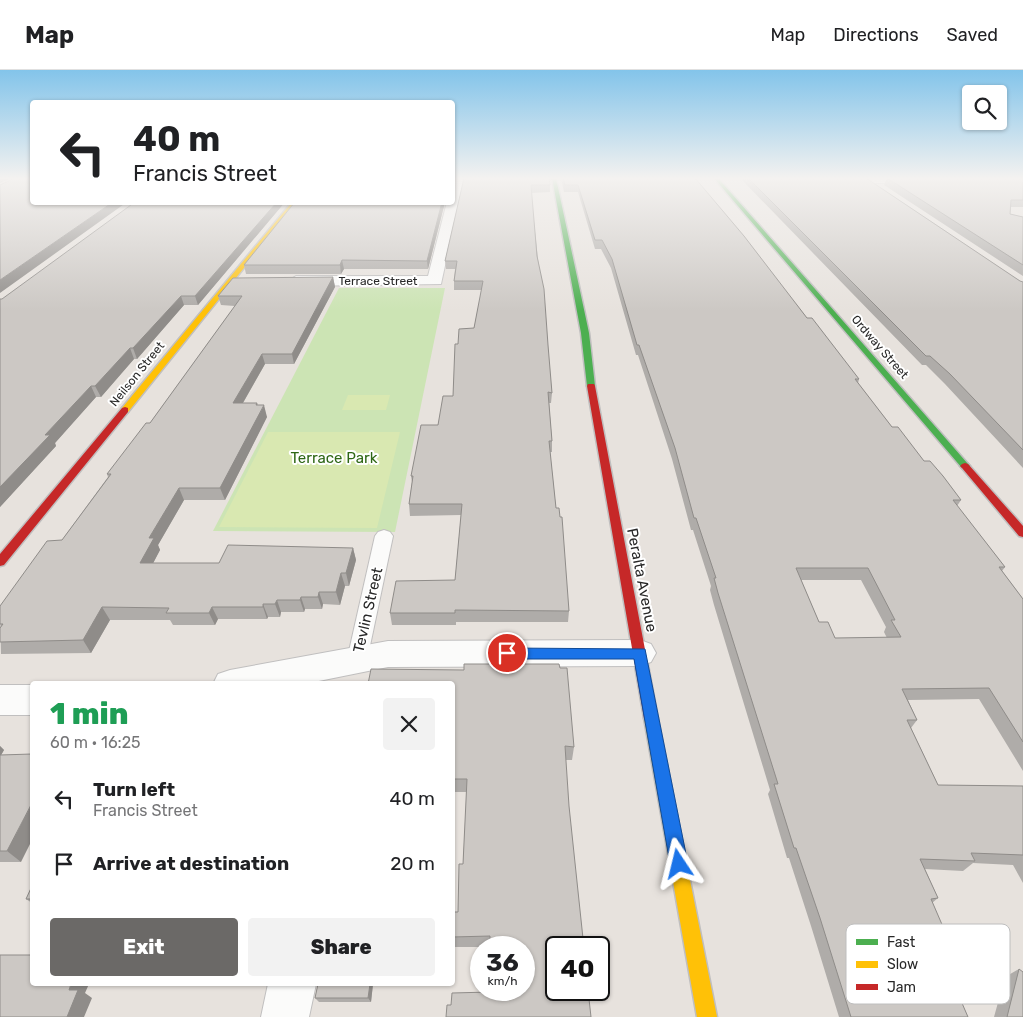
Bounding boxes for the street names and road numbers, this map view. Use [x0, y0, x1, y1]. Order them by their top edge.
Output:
street label: Terrace Street [338, 274, 418, 288]
street label: Ordway Street [849, 312, 912, 382]
street label: Neilson Street [107, 339, 167, 409]
street label: Peralta Avenue [623, 527, 661, 633]
street label: Tevlin Street [349, 565, 387, 654]

